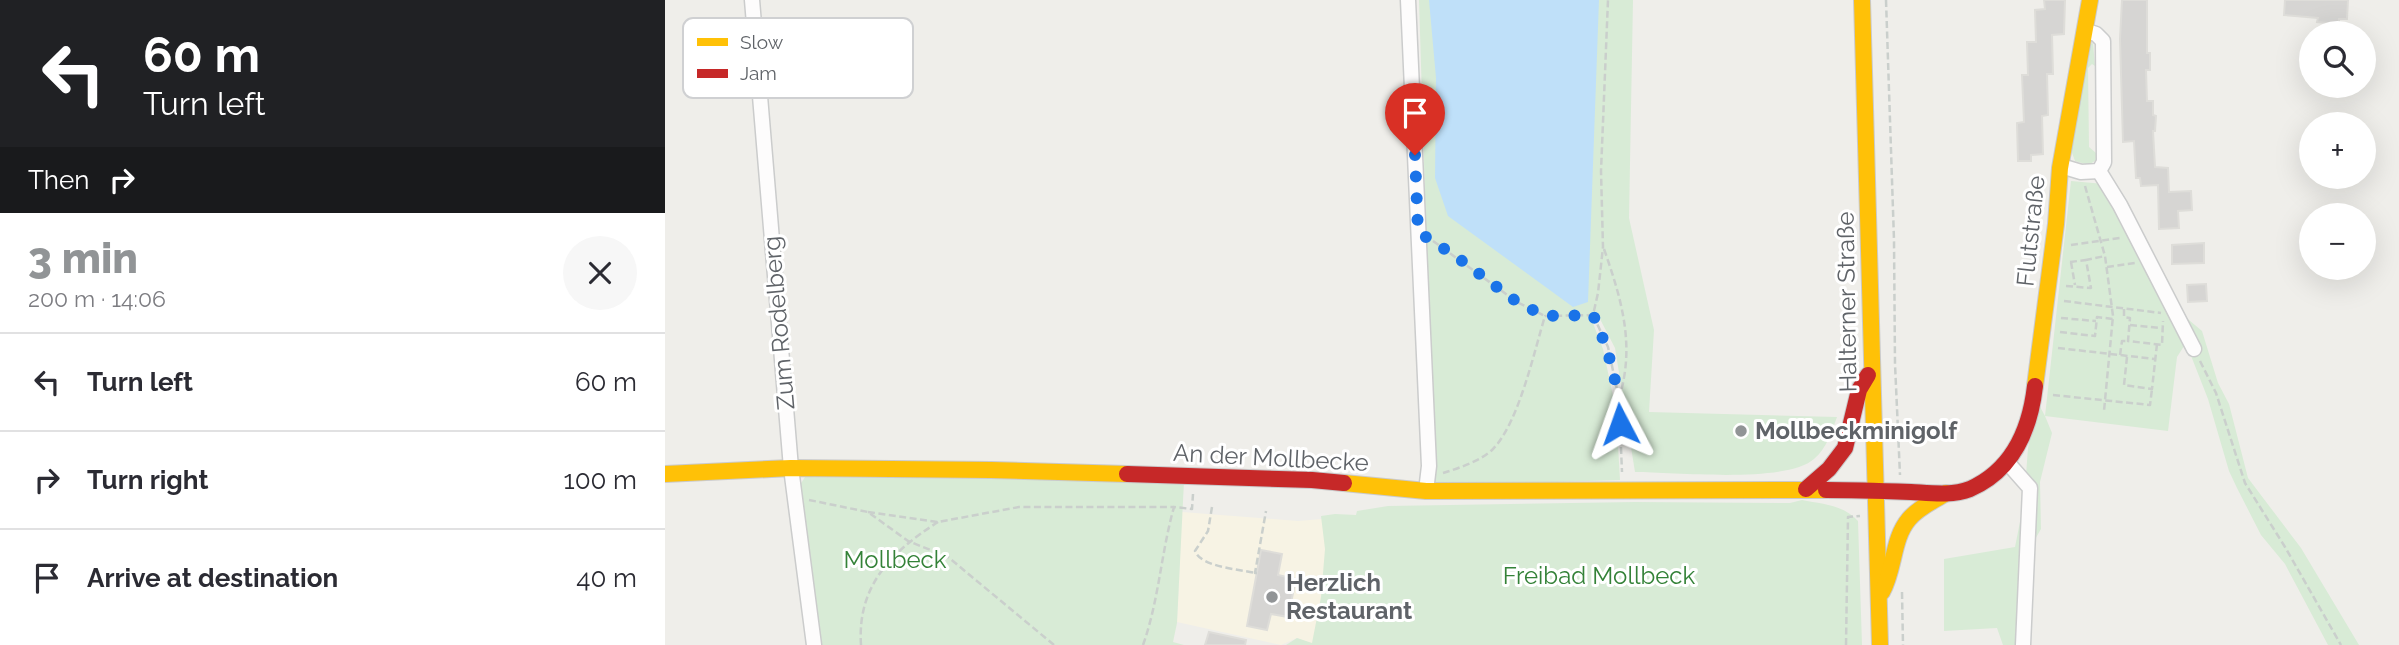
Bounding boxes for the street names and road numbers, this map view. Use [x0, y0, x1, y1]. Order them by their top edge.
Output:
street label: Flutstraße [2010, 174, 2051, 288]
street label: Halterner Straße [1830, 211, 1863, 393]
street label: Zum Rodelberg [756, 235, 801, 411]
street label: An der Mollbecke [1173, 438, 1370, 477]

